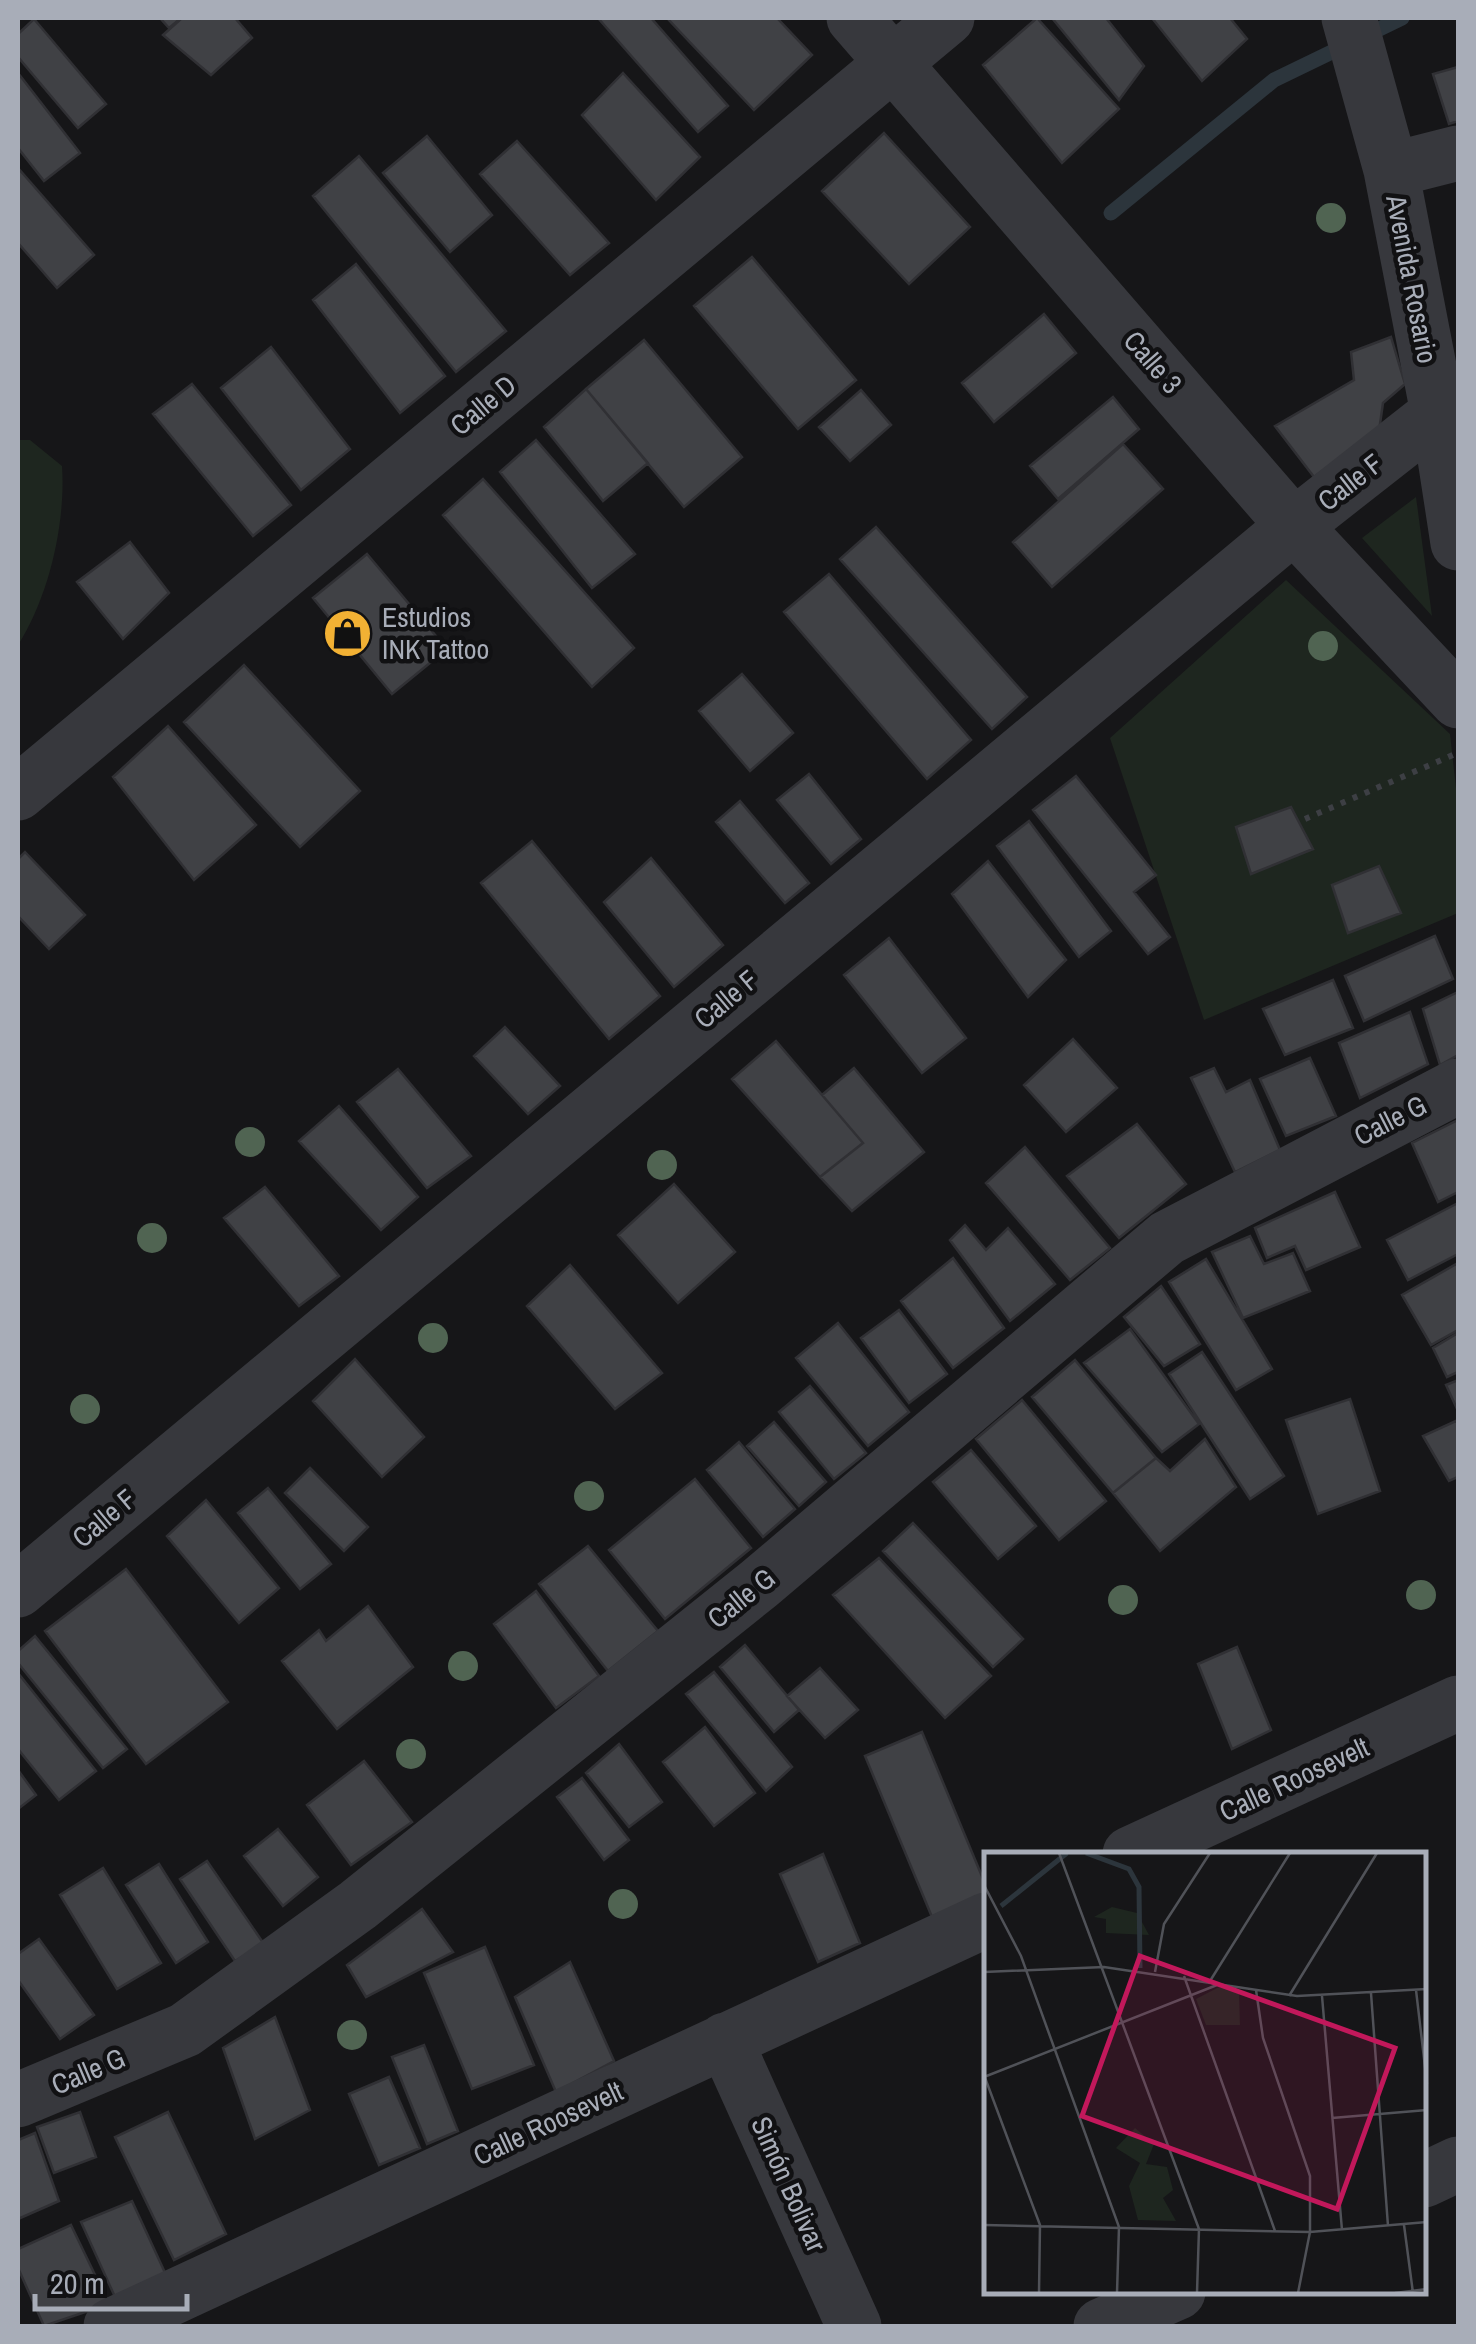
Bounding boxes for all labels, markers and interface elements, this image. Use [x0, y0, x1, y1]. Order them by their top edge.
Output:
street label: Avenida Rosario [1377, 191, 1447, 366]
street label: Calle 3 [1115, 323, 1191, 401]
street label: Calle D [442, 366, 524, 444]
street label: Calle F [1310, 445, 1390, 519]
place label: Estudios INK Tattoo [382, 598, 489, 668]
shop icon: Estudios INK Tattoo [321, 607, 373, 659]
street label: Calle F [686, 961, 766, 1037]
street label: Calle G [1347, 1086, 1433, 1154]
street label: Calle F [64, 1480, 144, 1556]
street label: Calle G [699, 1559, 783, 1637]
street label: Calle Roosevelt [1213, 1728, 1375, 1830]
inset map [984, 1852, 1426, 2294]
street label: Calle G [45, 2039, 131, 2103]
street label: Calle Roosevelt [467, 2072, 629, 2174]
street label: Simón Bolivar [742, 2110, 836, 2258]
scale bar [35, 2249, 188, 2311]
text: 20 m [50, 2263, 105, 2303]

